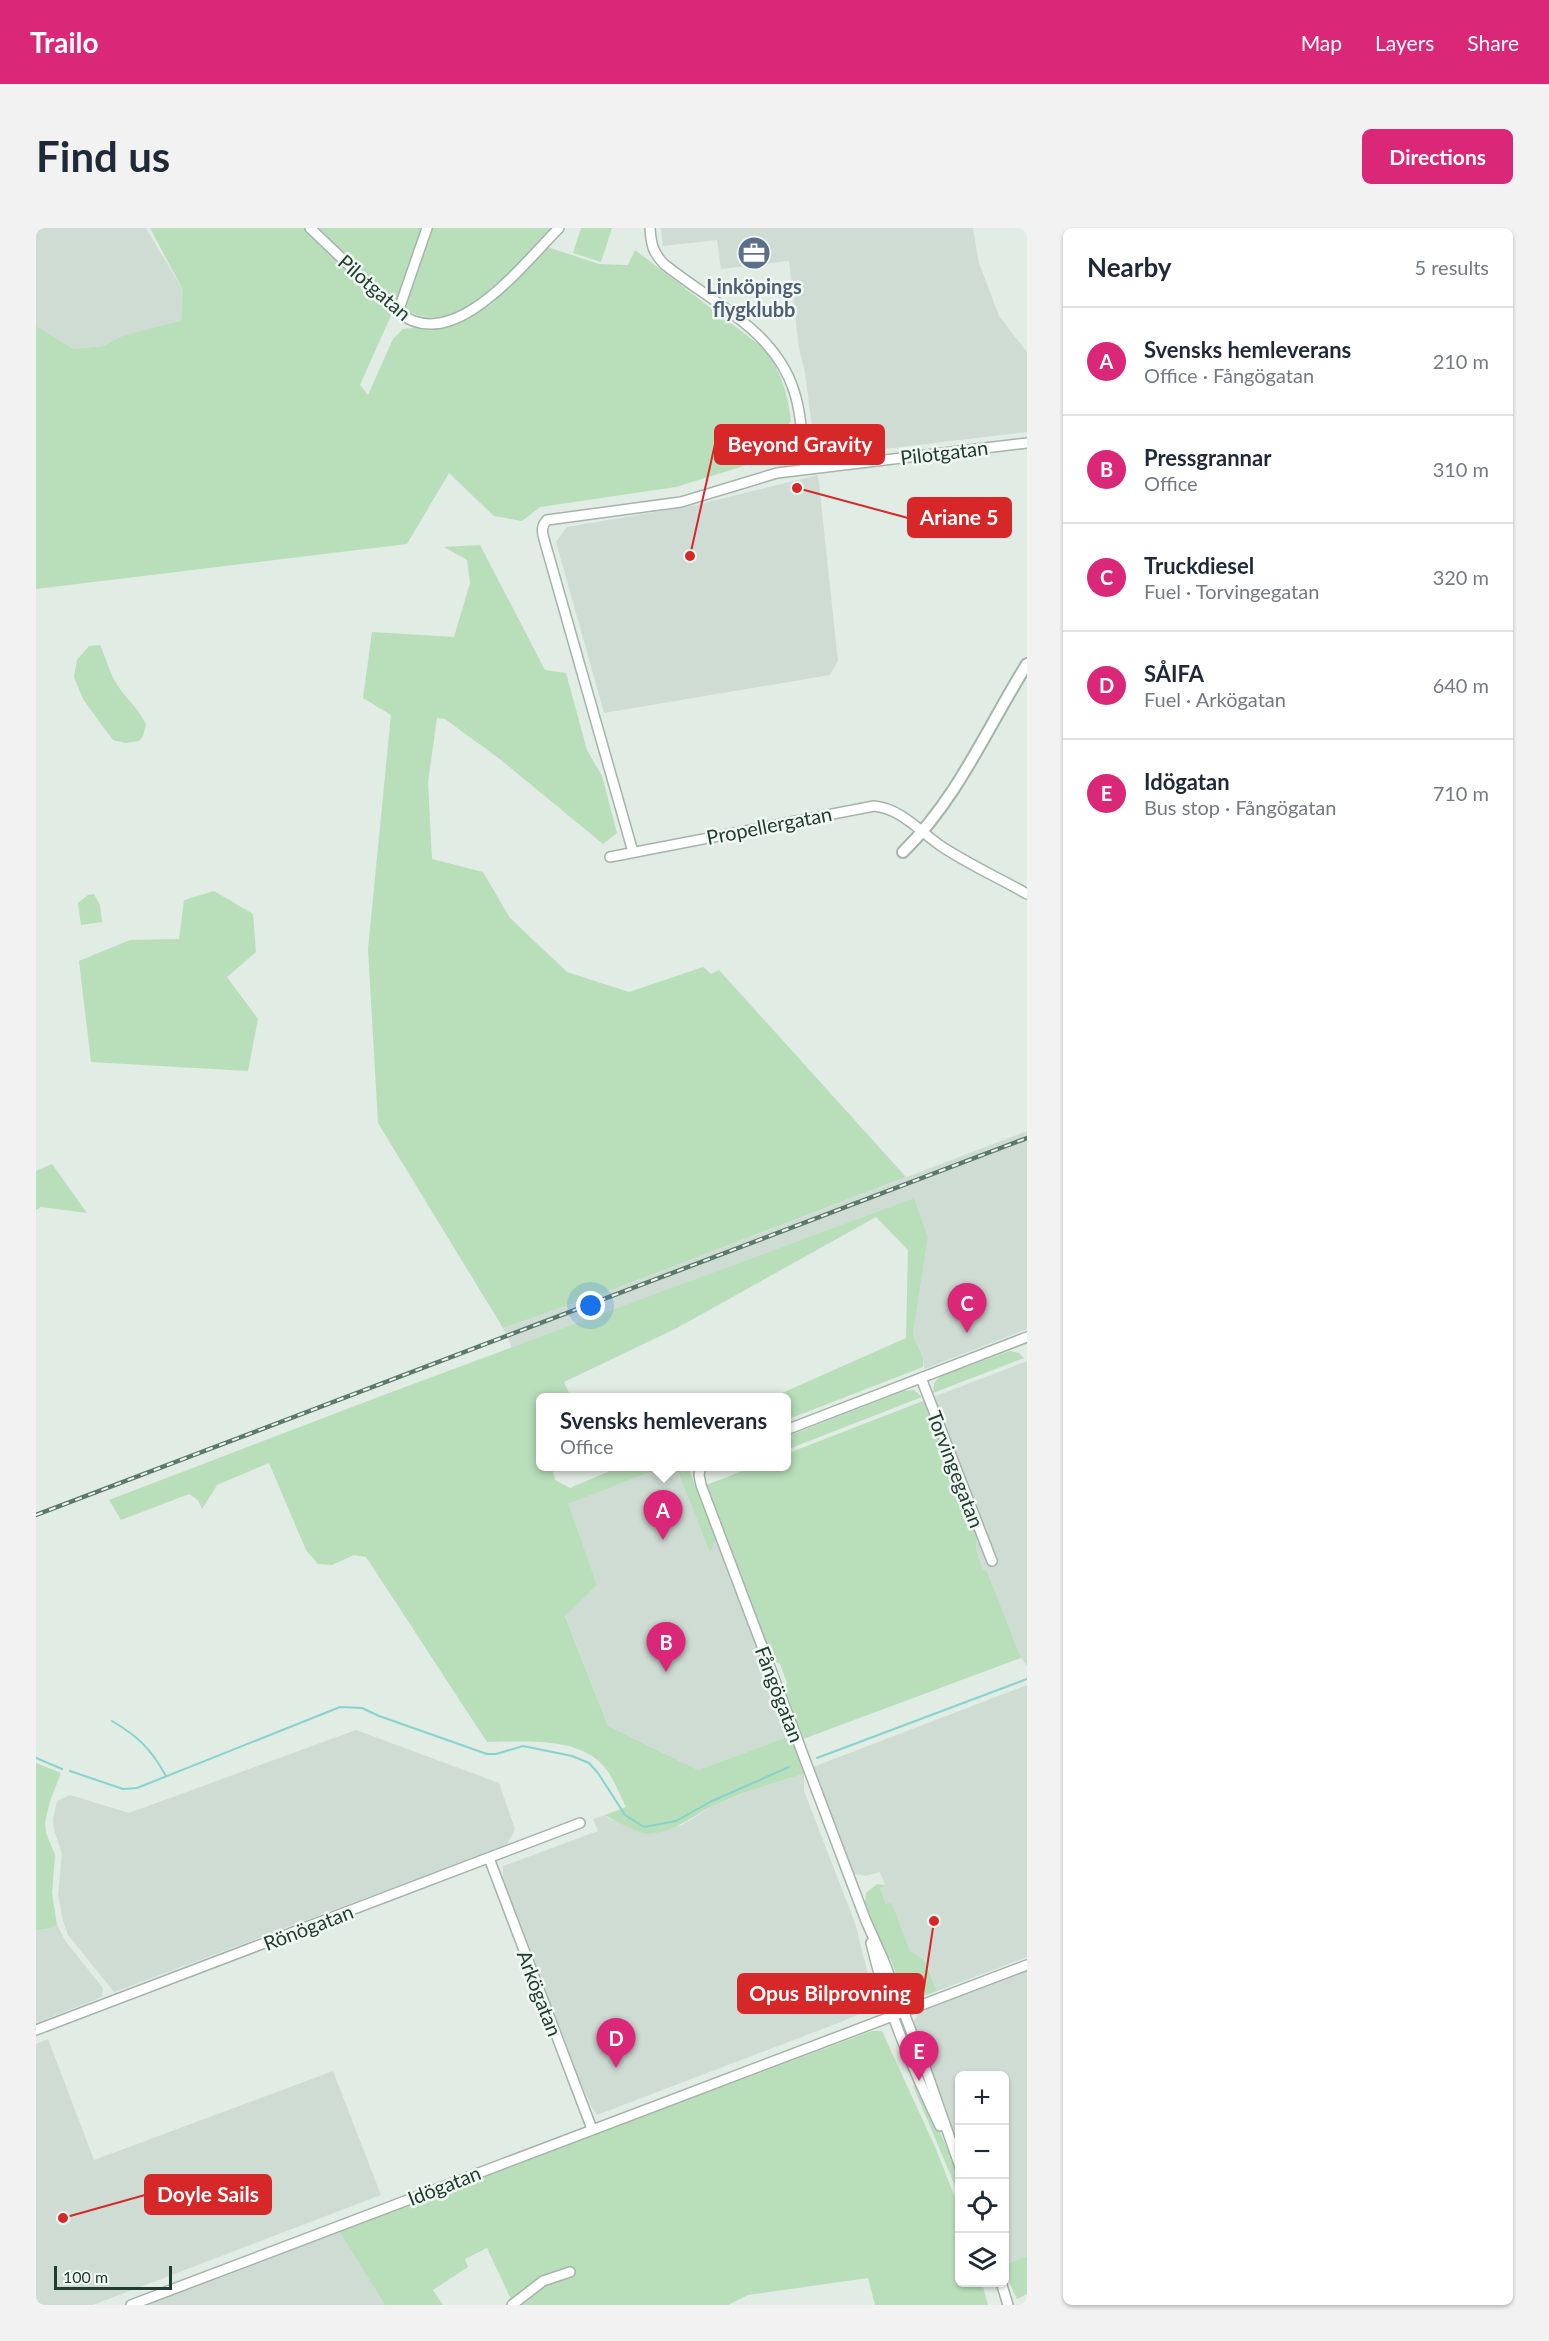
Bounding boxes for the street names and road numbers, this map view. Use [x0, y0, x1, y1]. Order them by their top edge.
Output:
street label: Pilotgatan [334, 249, 416, 325]
street label: Pilotgatan [899, 435, 989, 469]
street label: Propellergatan [704, 801, 834, 849]
street label: Torvingegatan [923, 1407, 989, 1531]
street label: Fångögatan [751, 1643, 809, 1745]
street label: Rönögatan [260, 1899, 356, 1955]
street label: Arkögatan [513, 1947, 567, 2039]
street label: Idögatan [404, 2160, 484, 2210]

